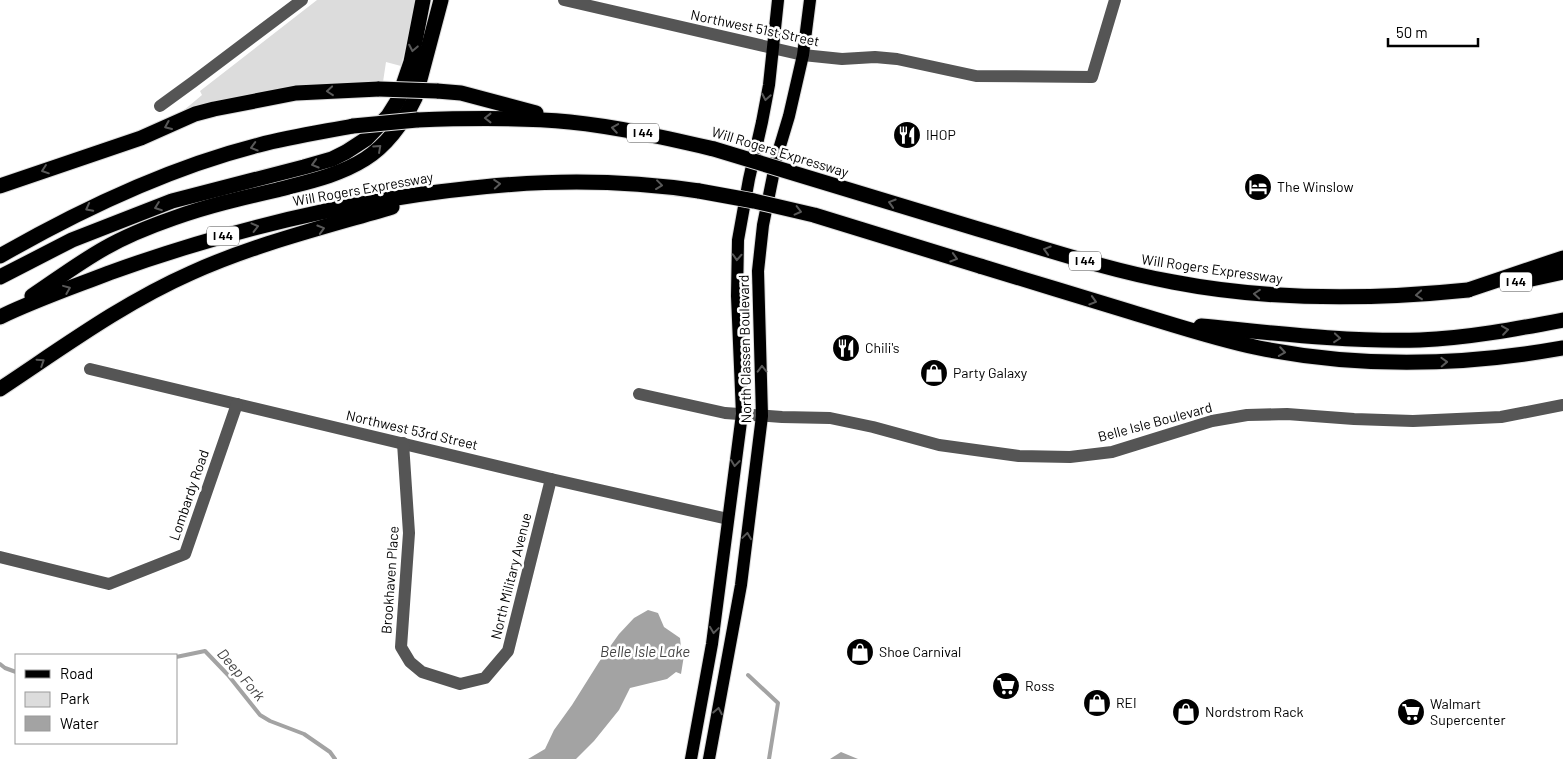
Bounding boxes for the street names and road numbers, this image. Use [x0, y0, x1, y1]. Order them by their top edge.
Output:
street label: Northwest 51st Street [689, 6, 821, 49]
street label: Will Rogers Expressway [710, 123, 851, 181]
road number: I 44 [627, 124, 659, 142]
street label: Will Rogers Expressway [291, 168, 435, 209]
road number: I 44 [207, 227, 239, 246]
street label: Will Rogers Expressway [1140, 250, 1284, 287]
road number: I 44 [1069, 252, 1101, 270]
road number: I 44 [1500, 272, 1532, 292]
street label: North Classen Boulevard [735, 275, 754, 423]
street label: Belle Isle Boulevard [1096, 398, 1214, 445]
street label: Northwest 53rd Street [345, 406, 480, 453]
street label: Lombardy Road [165, 447, 212, 542]
street label: North Military Avenue [487, 511, 534, 641]
street label: Brookhaven Place [377, 525, 402, 635]

